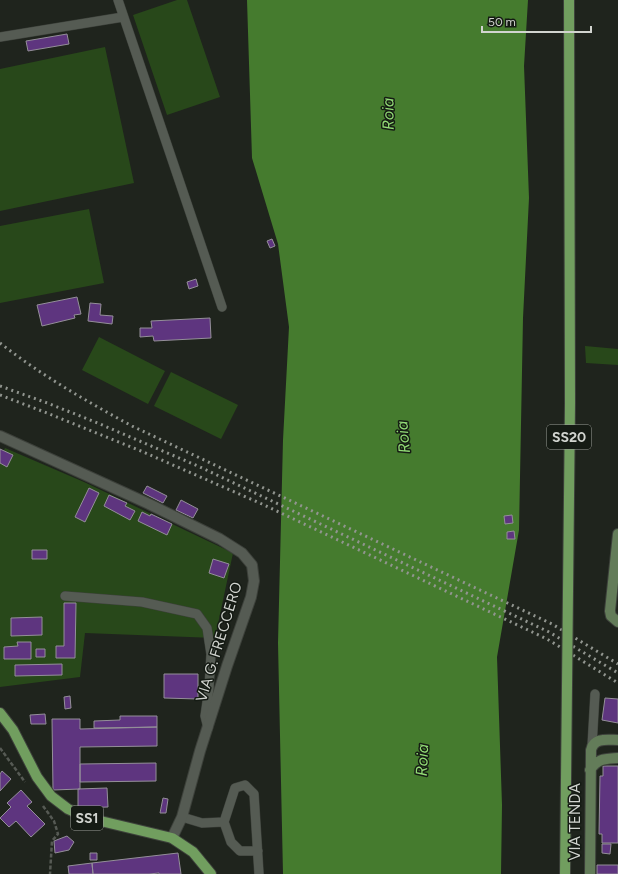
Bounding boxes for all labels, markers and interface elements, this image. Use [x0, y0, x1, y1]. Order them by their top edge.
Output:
scale bar [482, 8, 591, 34]
text: 50 m [488, 15, 516, 29]
water label: Roia [378, 98, 398, 130]
water label: Roia [392, 420, 414, 454]
road number: SS20 [547, 425, 591, 449]
street label: VIA G. FRECCERO [192, 580, 246, 704]
water label: Roia [412, 743, 432, 777]
street label: VIA TENDA [566, 783, 584, 861]
road number: SS1 [71, 806, 103, 830]

